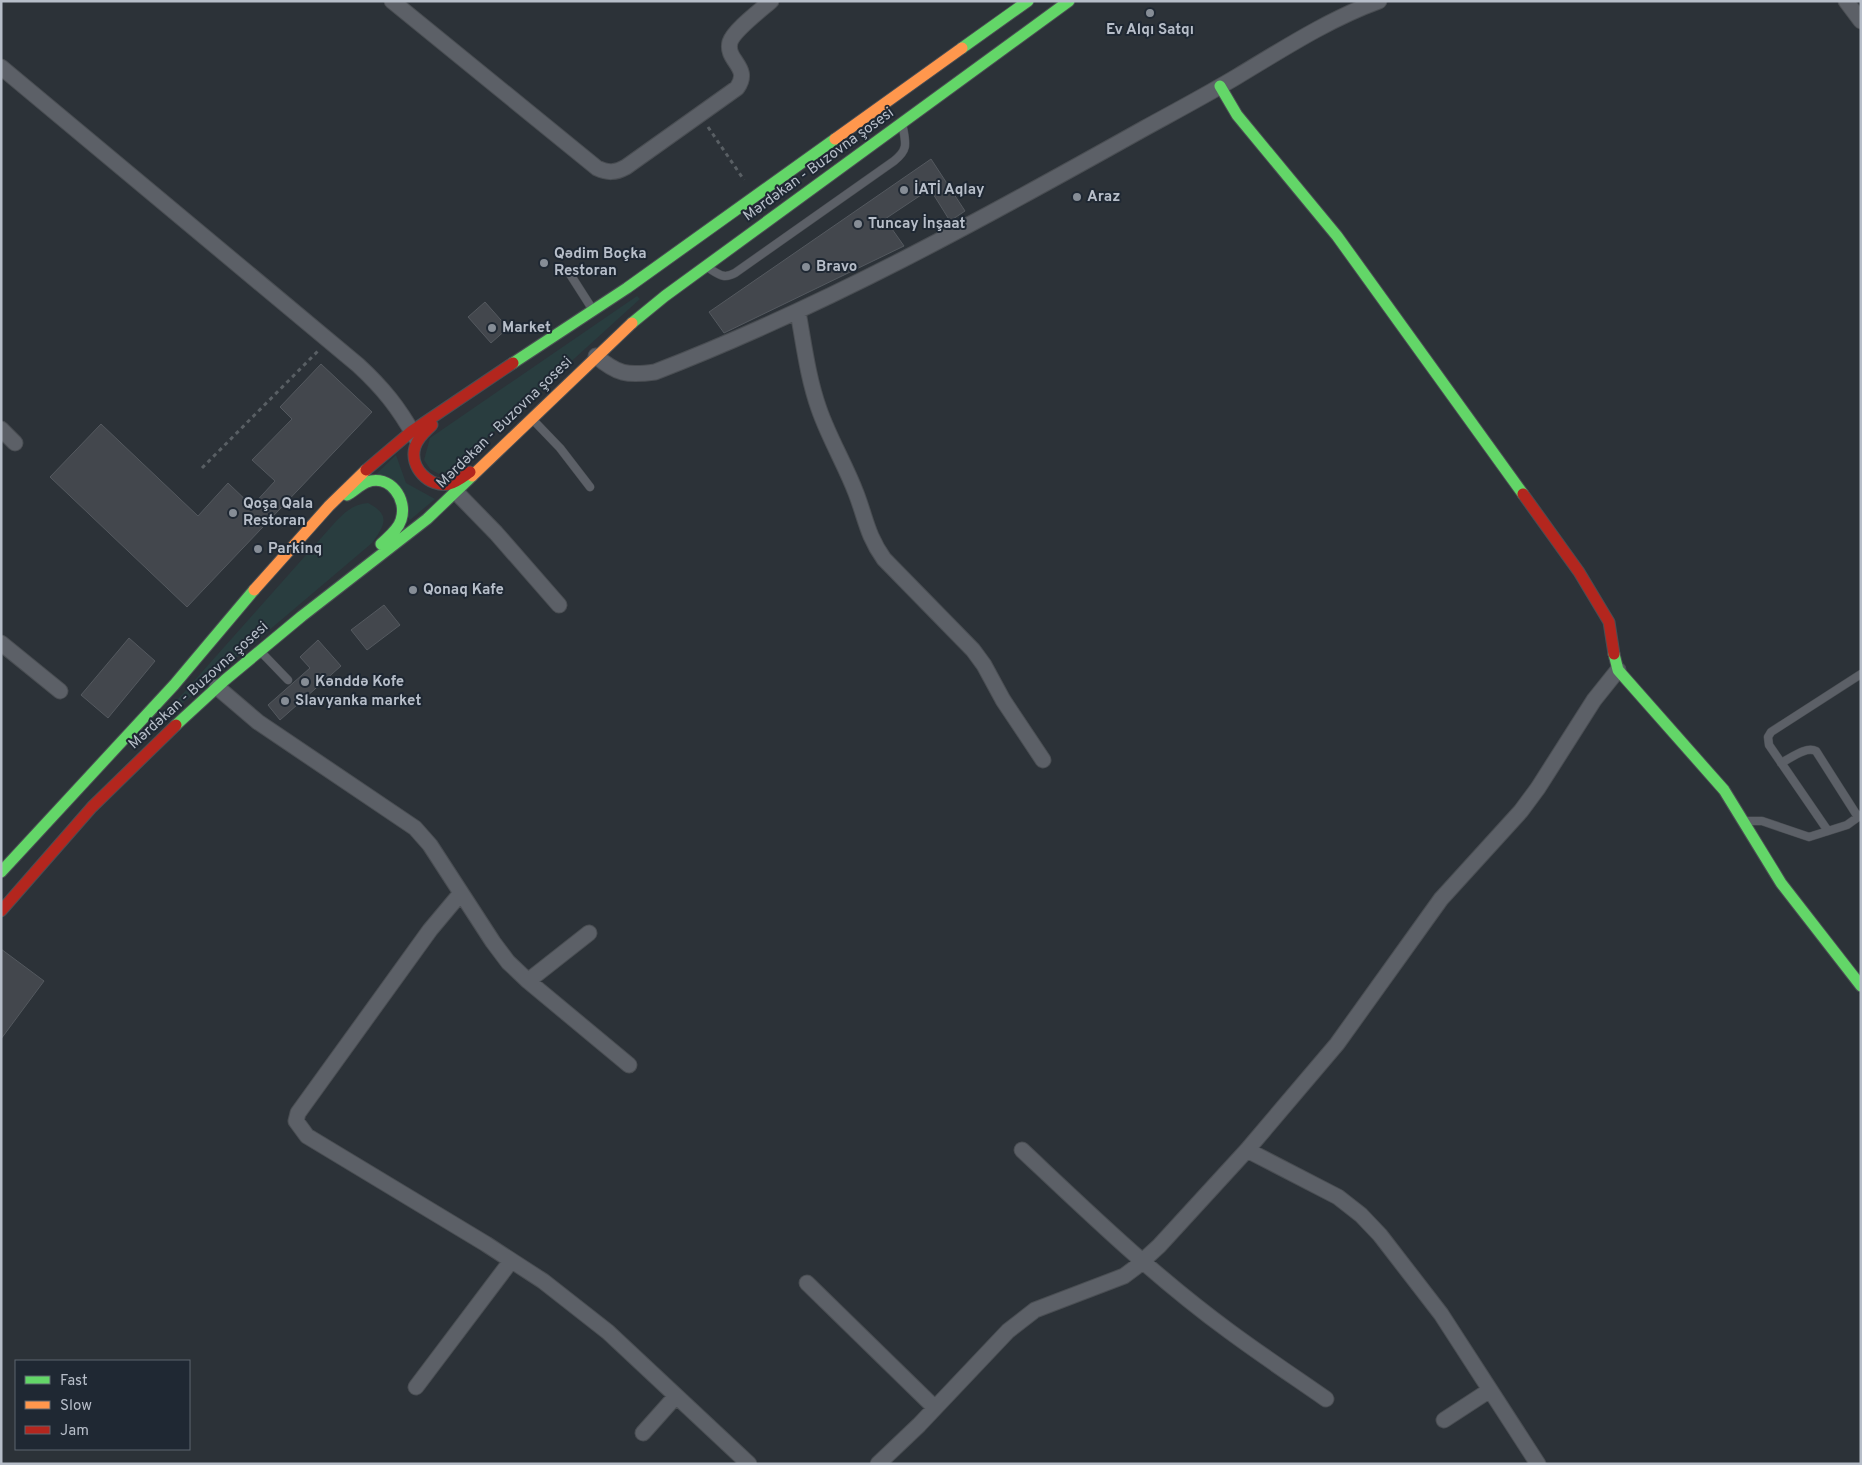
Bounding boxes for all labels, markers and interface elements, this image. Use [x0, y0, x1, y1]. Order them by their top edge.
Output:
marker: Ev Alqı Satqı [1144, 7, 1156, 19]
place label: Ev Alqı Satqı [1106, 21, 1194, 40]
street label: Mərdəkan - Buzovna şosesi [740, 104, 898, 226]
place label: İATİ Aqlay [914, 180, 985, 200]
marker: İATİ Aqlay [898, 184, 910, 196]
place label: Araz [1087, 188, 1120, 207]
marker: Araz [1071, 191, 1083, 203]
place label: Tuncay İnşaat [868, 214, 965, 234]
marker: Tuncay İnşaat [852, 218, 864, 230]
place label: Qədim Boçka Restoran [554, 245, 647, 281]
marker: Qədim Boçka Restoran [538, 257, 550, 269]
place label: Bravo [816, 258, 857, 277]
marker: Bravo [800, 261, 812, 273]
place label: Market [502, 319, 551, 338]
marker: Market [486, 322, 498, 334]
street label: Mərdəkan - Buzovna şosesi [433, 353, 577, 493]
place label: Qoşa Qala Restoran [243, 495, 313, 531]
marker: Qoşa Qala Restoran [227, 507, 239, 519]
place label: Parkinq [268, 540, 322, 559]
marker: Parkinq [252, 543, 264, 555]
place label: Qonaq Kafe [423, 581, 504, 600]
marker: Qonaq Kafe [407, 584, 419, 596]
street label: Mərdəkan - Buzovna şosesi [125, 618, 273, 754]
place label: Kənddə Kofe [315, 673, 404, 692]
marker: Kənddə Kofe [299, 676, 311, 688]
place label: Slavyanka market [295, 692, 421, 711]
marker: Slavyanka market [279, 695, 291, 707]
legend [15, 1360, 190, 1450]
text: Fast [60, 1372, 88, 1391]
text: Slow [60, 1397, 92, 1416]
text: Jam [60, 1422, 89, 1441]

